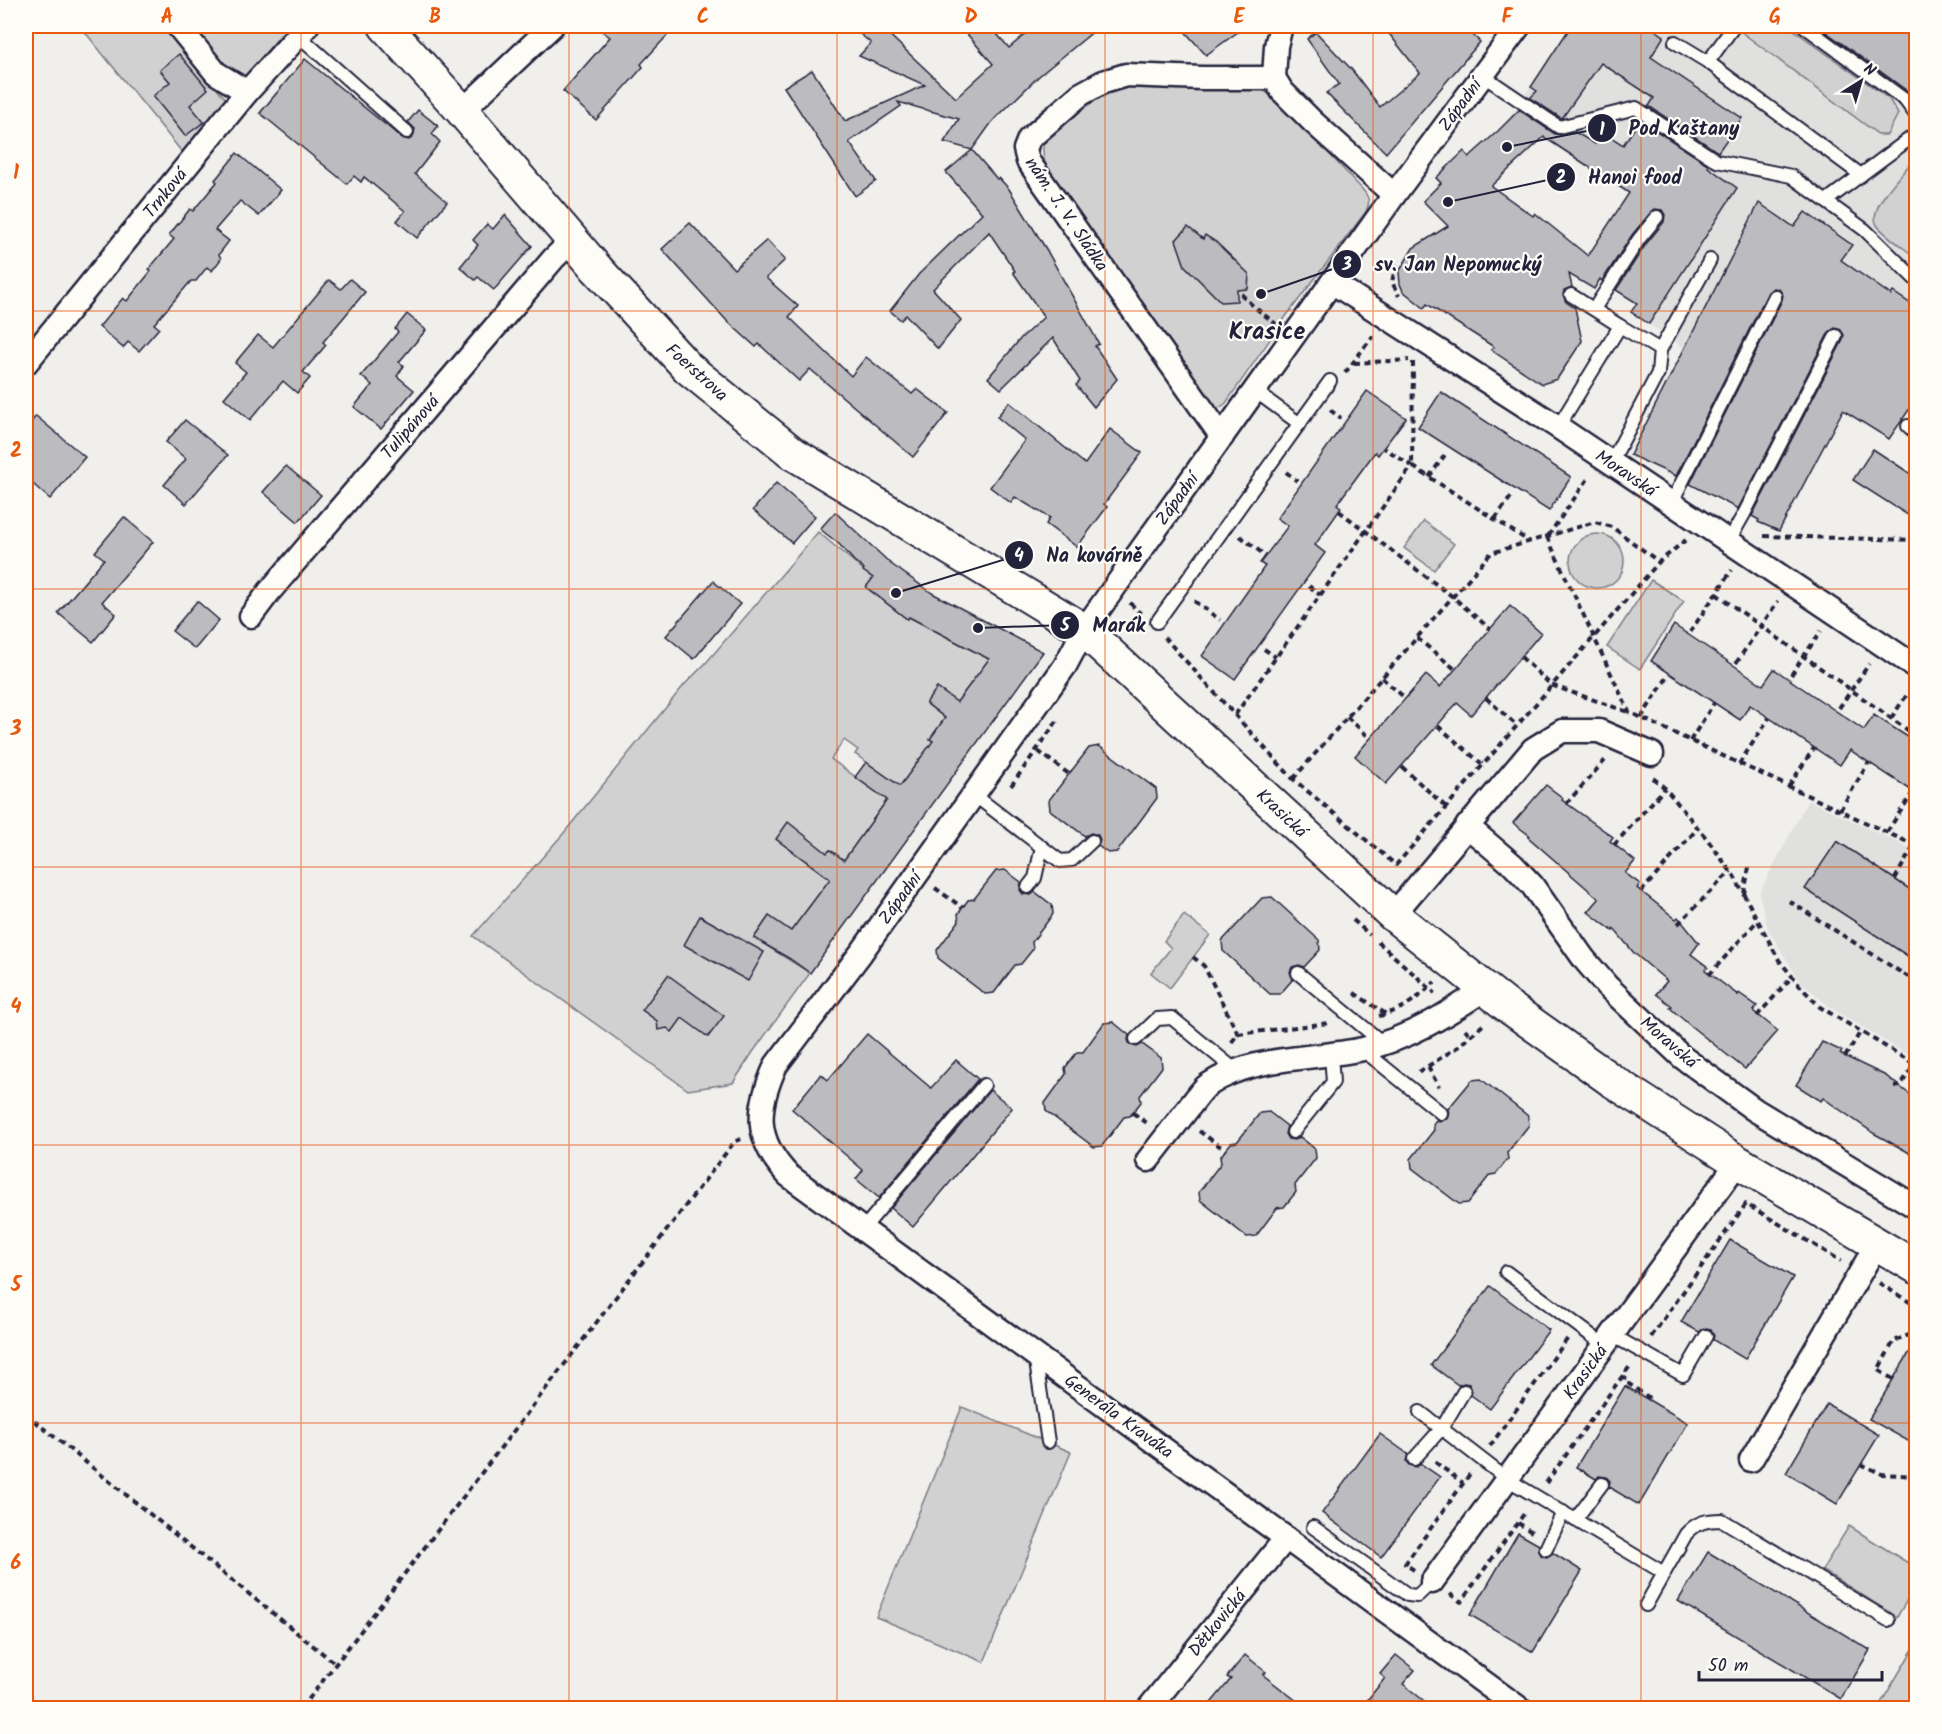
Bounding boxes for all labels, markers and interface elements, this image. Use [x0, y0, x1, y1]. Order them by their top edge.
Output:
text: A [161, 2, 173, 34]
text: B [429, 2, 441, 34]
text: C [697, 2, 709, 34]
text: D [964, 2, 978, 34]
text: E [1233, 2, 1245, 34]
text: F [1502, 2, 1514, 34]
text: G [1769, 2, 1781, 34]
north arrow [1831, 51, 1891, 111]
text: N [1858, 57, 1881, 83]
street label: Západní [1432, 71, 1492, 138]
callout: Pod Kaštany [1587, 109, 1752, 147]
text: Pod Kaštany [1629, 114, 1740, 146]
text: 1 [1599, 116, 1605, 145]
street label: nám. J. V. Sládka [1016, 152, 1115, 278]
text: 1 [13, 158, 19, 190]
callout: Hanoi food [1546, 158, 1694, 196]
street label: Trnková [137, 161, 197, 226]
text: Hanoi food [1588, 163, 1683, 195]
text: 2 [1556, 164, 1566, 193]
callout: sv. Jan Nepomucký [1332, 245, 1553, 283]
text: sv. Jan Nepomucký [1374, 250, 1542, 282]
text: 3 [1341, 251, 1352, 280]
district label: Krasice [1229, 313, 1305, 352]
street label: Foerstrova [658, 337, 734, 409]
street label: Tulipánová [375, 388, 449, 467]
text: 2 [10, 436, 22, 468]
street label: Moravská [1588, 443, 1663, 506]
street label: Západní [1149, 465, 1209, 532]
callout: Na kovárně [1004, 536, 1154, 574]
text: Na kovárně [1046, 541, 1143, 573]
text: 4 [1014, 542, 1024, 571]
callout: Marák [1050, 606, 1157, 644]
text: Marák [1093, 611, 1147, 643]
text: 5 [1059, 612, 1071, 641]
text: 3 [10, 714, 22, 746]
street label: Krasická [1248, 782, 1315, 847]
street label: Západní [872, 864, 932, 931]
text: 4 [11, 992, 22, 1024]
street label: Moravská [1632, 1010, 1705, 1078]
text: 5 [10, 1270, 23, 1302]
street label: Krasická [1556, 1338, 1617, 1406]
street label: Generála Kraváka [1057, 1367, 1179, 1467]
text: 6 [11, 1548, 22, 1580]
street label: Dětkovická [1182, 1583, 1256, 1664]
scale bar [1699, 1644, 1882, 1682]
text: 50 m [1708, 1652, 1748, 1681]

